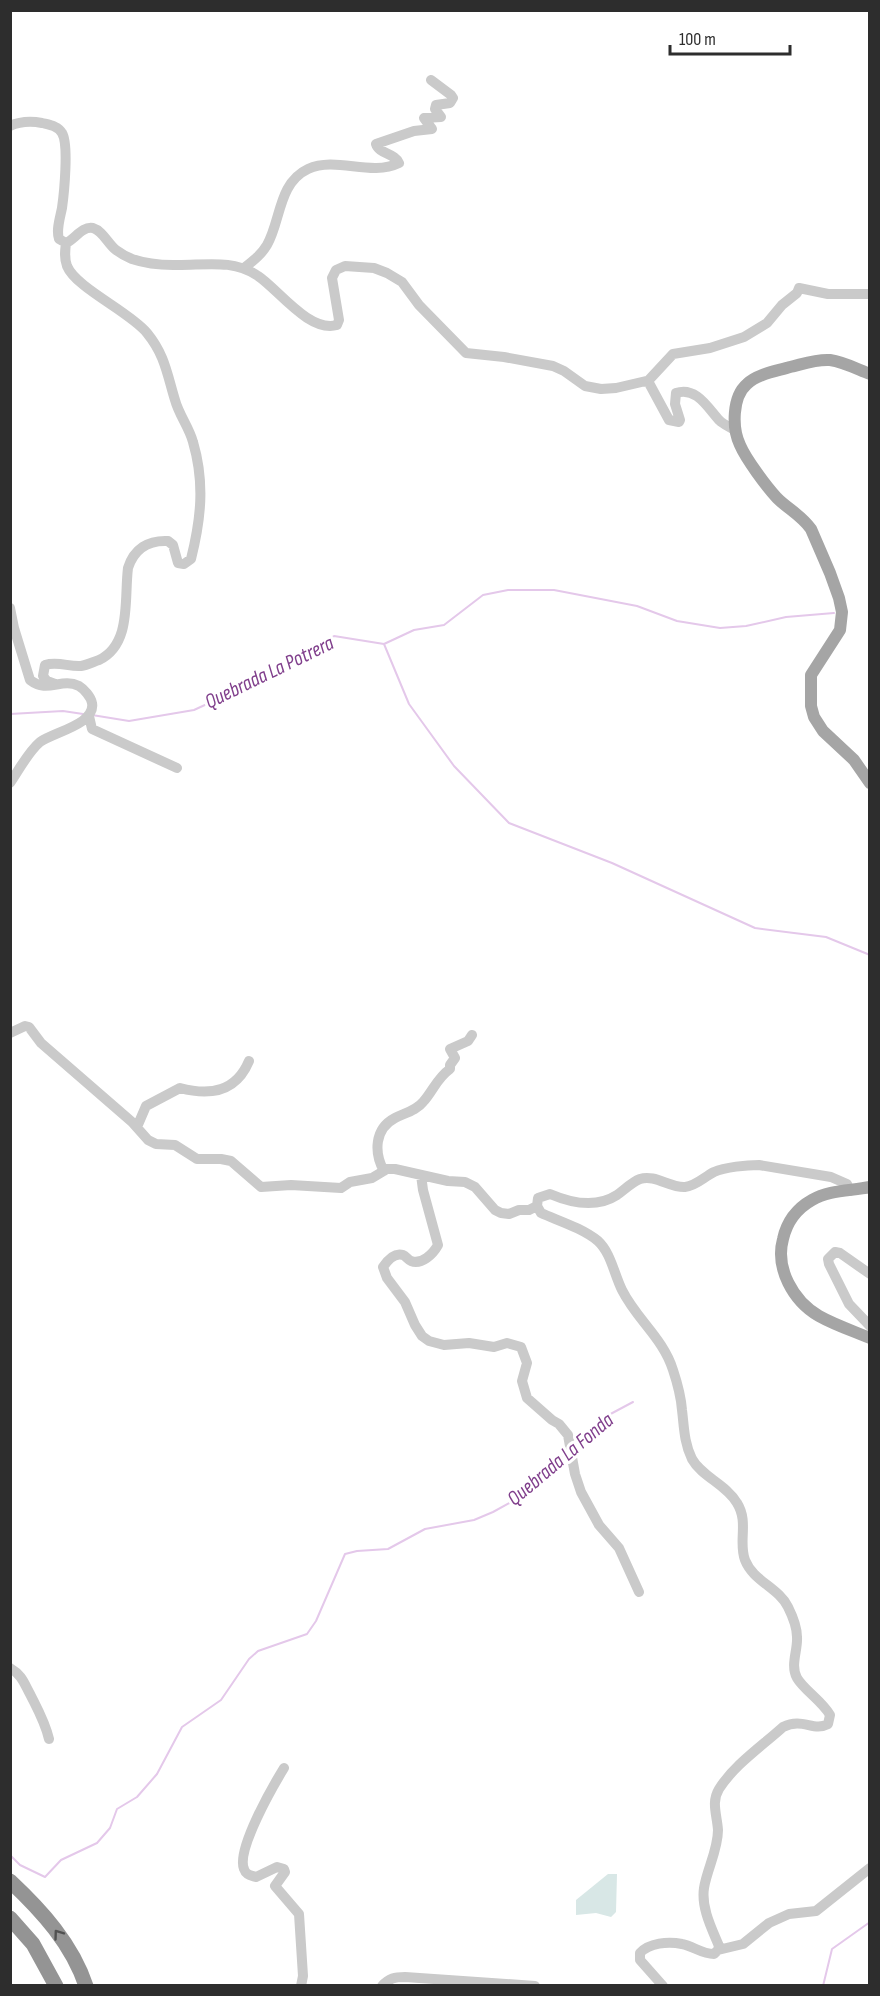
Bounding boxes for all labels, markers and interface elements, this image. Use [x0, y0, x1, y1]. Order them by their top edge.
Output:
scale bar [670, 18, 790, 56]
text: 100 m [679, 29, 716, 50]
water label: Quebrada La Potrera [201, 630, 338, 714]
water label: Quebrada La Fonda [502, 1407, 619, 1511]
one-way arrow [54, 1930, 65, 1941]

